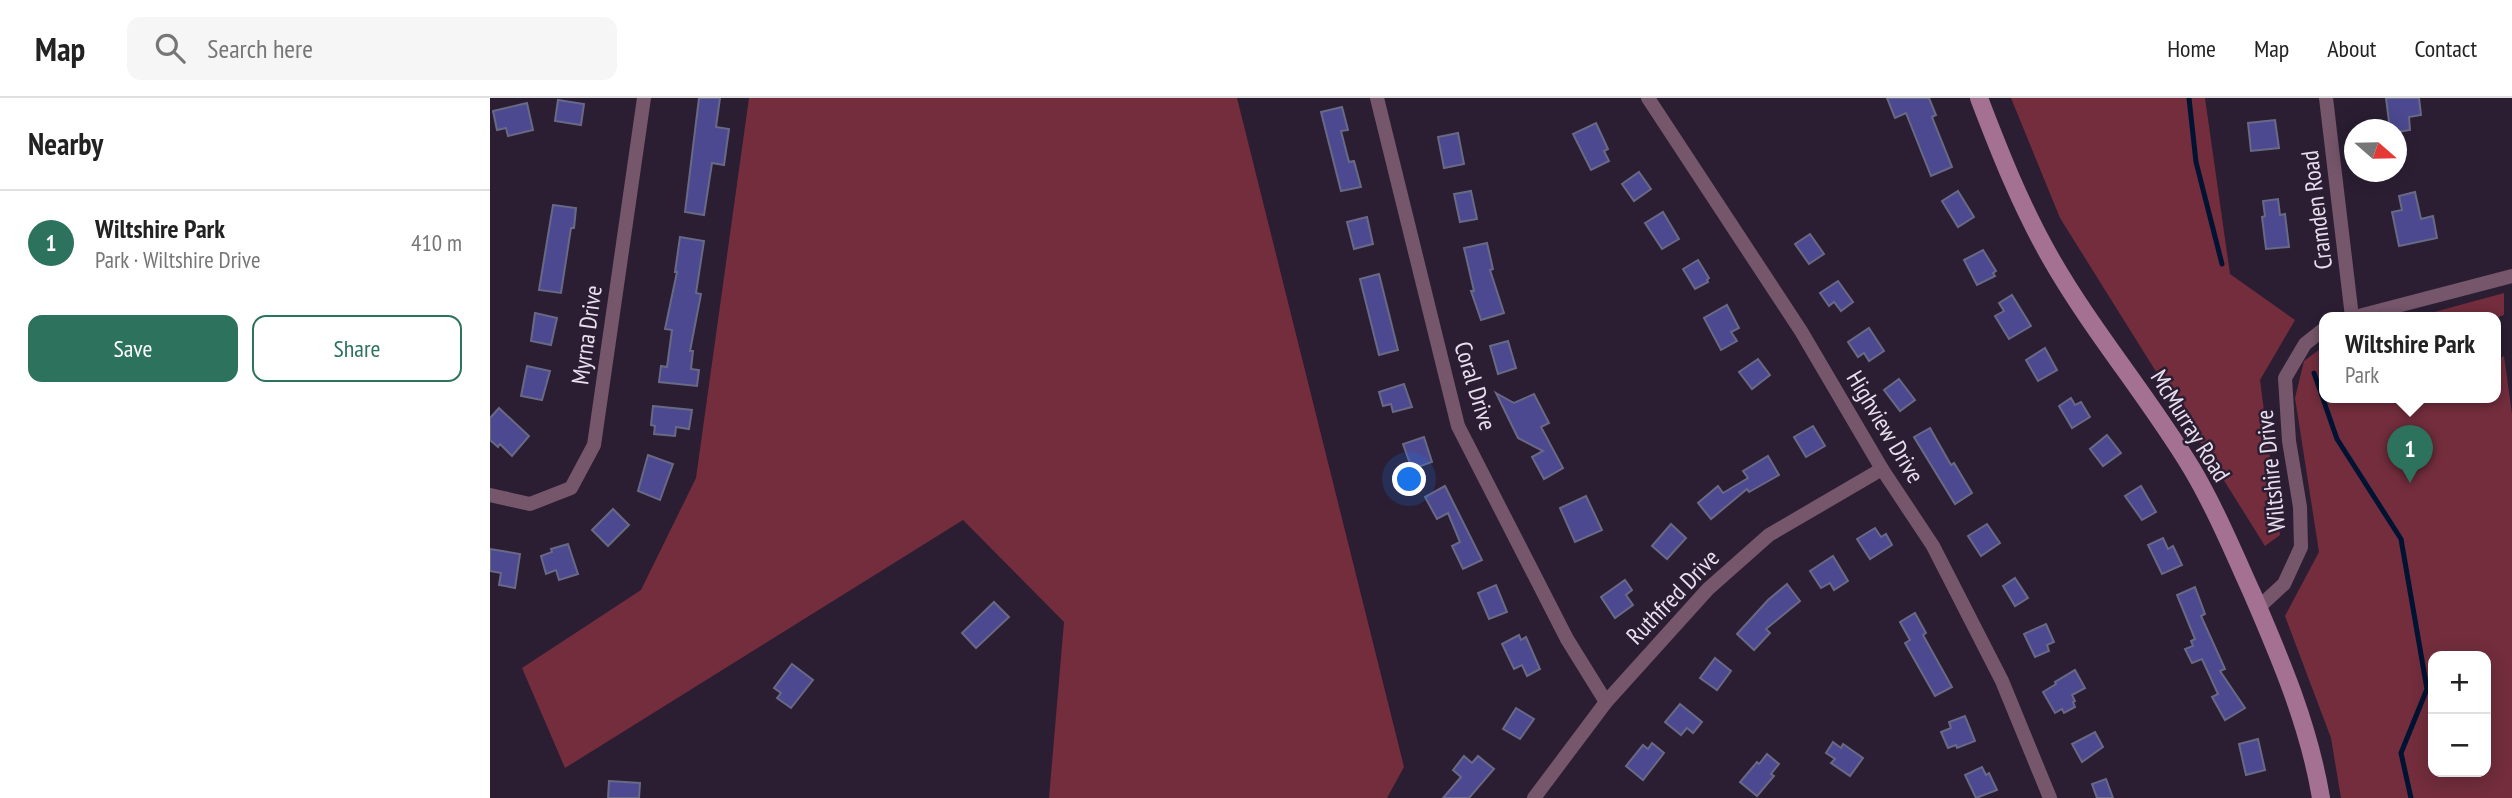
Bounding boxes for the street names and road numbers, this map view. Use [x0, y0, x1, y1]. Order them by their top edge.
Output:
street label: Cramden Road [2294, 149, 2339, 271]
street label: Myrna Drive [564, 283, 609, 386]
street label: Coral Drive [1447, 338, 1504, 434]
street label: McMurray Road [2144, 364, 2237, 488]
street label: Highview Drive [1840, 365, 1931, 489]
street label: Wiltshire Drive [2249, 408, 2292, 534]
street label: Ruthfred Drive [1620, 542, 1726, 651]

